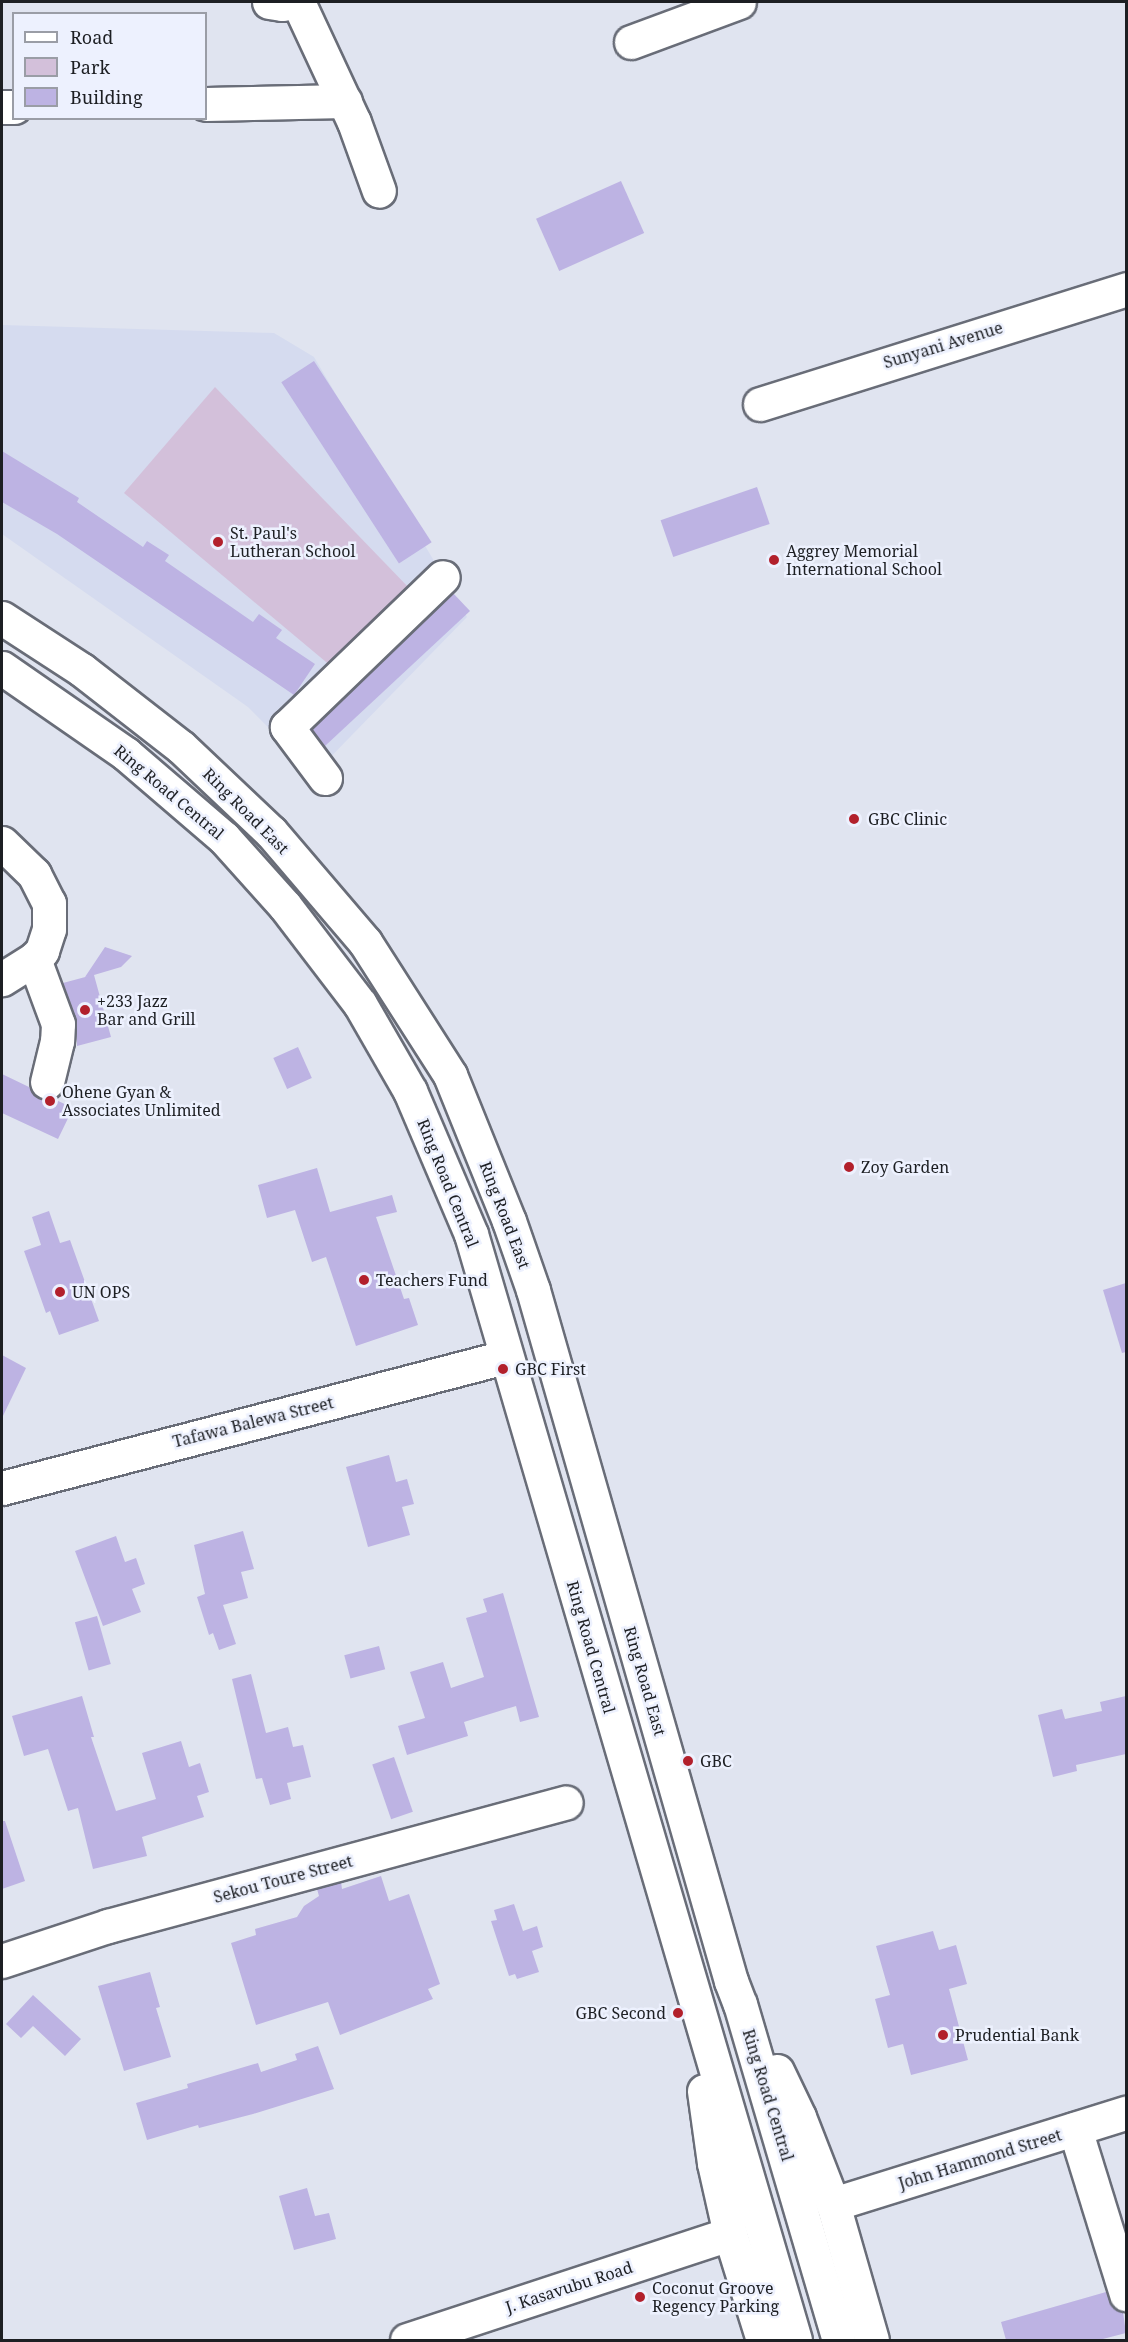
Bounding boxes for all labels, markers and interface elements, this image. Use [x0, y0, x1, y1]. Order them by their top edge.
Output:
legend [12, 12, 207, 120]
text: Road [70, 25, 113, 49]
text: Park [70, 55, 110, 79]
text: Building [70, 85, 143, 109]
street label: Sunyani Avenue [881, 318, 1005, 372]
place label: St. Paul's Lutheran School [230, 523, 355, 561]
marker: St. Paul's Lutheran School [211, 535, 225, 549]
place label: Aggrey Memorial International School [786, 541, 942, 579]
marker: Aggrey Memorial International School [767, 553, 781, 567]
street label: Ring Road Central [110, 741, 228, 843]
street label: Ring Road East [199, 764, 293, 858]
place label: GBC Clinic [868, 809, 947, 829]
marker: GBC Clinic [845, 810, 863, 828]
place label: +233 Jazz Bar and Grill [97, 991, 195, 1029]
marker: +233 Jazz Bar and Grill [78, 1003, 92, 1017]
place label: Ohene Gyan & Associates Unlimited [62, 1082, 221, 1120]
marker: Ohene Gyan & Associates Unlimited [43, 1094, 57, 1108]
street label: Ring Road Central [413, 1116, 483, 1250]
place label: Zoy Garden [861, 1157, 949, 1177]
street label: Ring Road East [476, 1159, 534, 1271]
marker: Zoy Garden [842, 1160, 856, 1174]
place label: Teachers Fund [376, 1270, 488, 1290]
marker: Teachers Fund [357, 1273, 371, 1287]
place label: UN OPS [72, 1282, 130, 1302]
marker: UN OPS [53, 1285, 67, 1299]
place label: GBC First [515, 1359, 586, 1379]
marker: GBC First [496, 1362, 510, 1376]
street label: Tafawa Balewa Street [171, 1393, 335, 1451]
street label: Ring Road Central [563, 1579, 619, 1715]
street label: Ring Road East [620, 1624, 670, 1738]
place label: GBC [700, 1751, 732, 1771]
marker: GBC [681, 1754, 695, 1768]
street label: Sekou Toure Street [211, 1851, 355, 1907]
place label: GBC Second [576, 2003, 666, 2023]
marker: GBC Second [671, 2006, 685, 2020]
place label: Prudential Bank [955, 2025, 1079, 2045]
street label: Ring Road Central [739, 2027, 797, 2163]
marker: Prudential Bank [936, 2028, 950, 2042]
street label: John Hammond Street [896, 2125, 1064, 2193]
street label: J. Kasavubu Road [503, 2257, 635, 2317]
place label: Coconut Groove Regency Parking [652, 2278, 779, 2316]
marker: Coconut Groove Regency Parking [633, 2290, 647, 2304]

